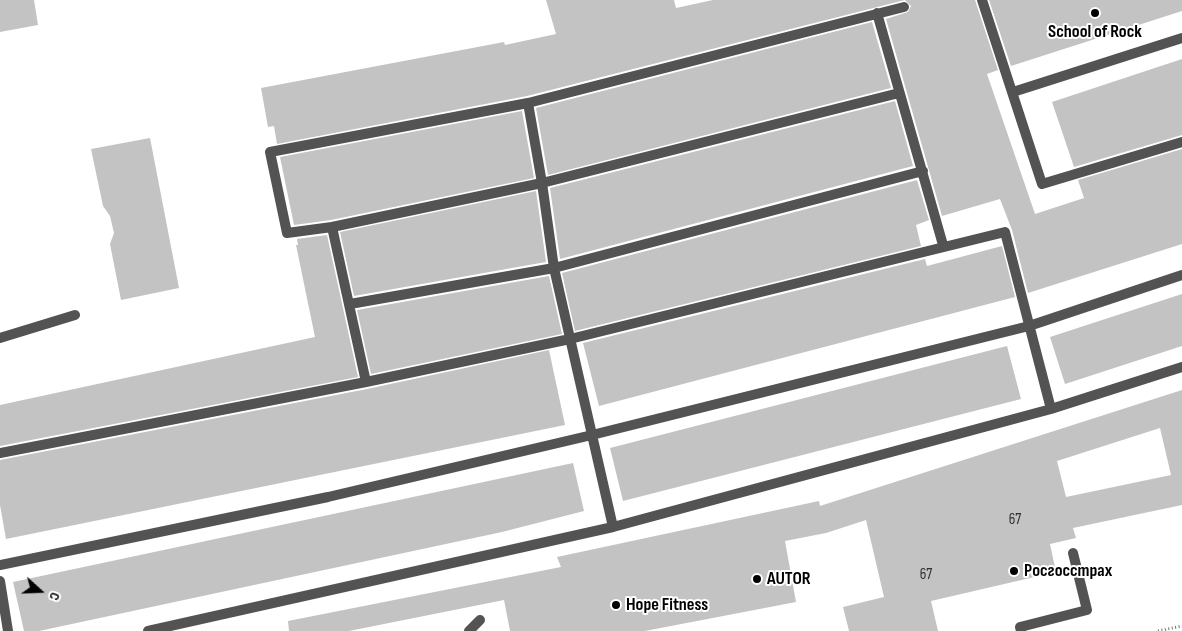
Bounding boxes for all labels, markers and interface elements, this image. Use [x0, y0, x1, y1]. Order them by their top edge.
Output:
marker: School of Rock [1089, 7, 1101, 19]
place label: School of Rock [1048, 21, 1142, 43]
house number: 67 [1009, 511, 1021, 529]
place label: Росгосстрах [1024, 560, 1112, 582]
marker: Росгосстрах [1008, 565, 1020, 577]
north arrow [15, 566, 65, 616]
house number: 67 [920, 566, 932, 584]
place label: AUTOR [767, 568, 811, 590]
marker: AUTOR [751, 573, 763, 585]
text: С [45, 590, 64, 603]
place label: Hope Fitness [626, 594, 708, 616]
marker: Hope Fitness [610, 599, 622, 611]

